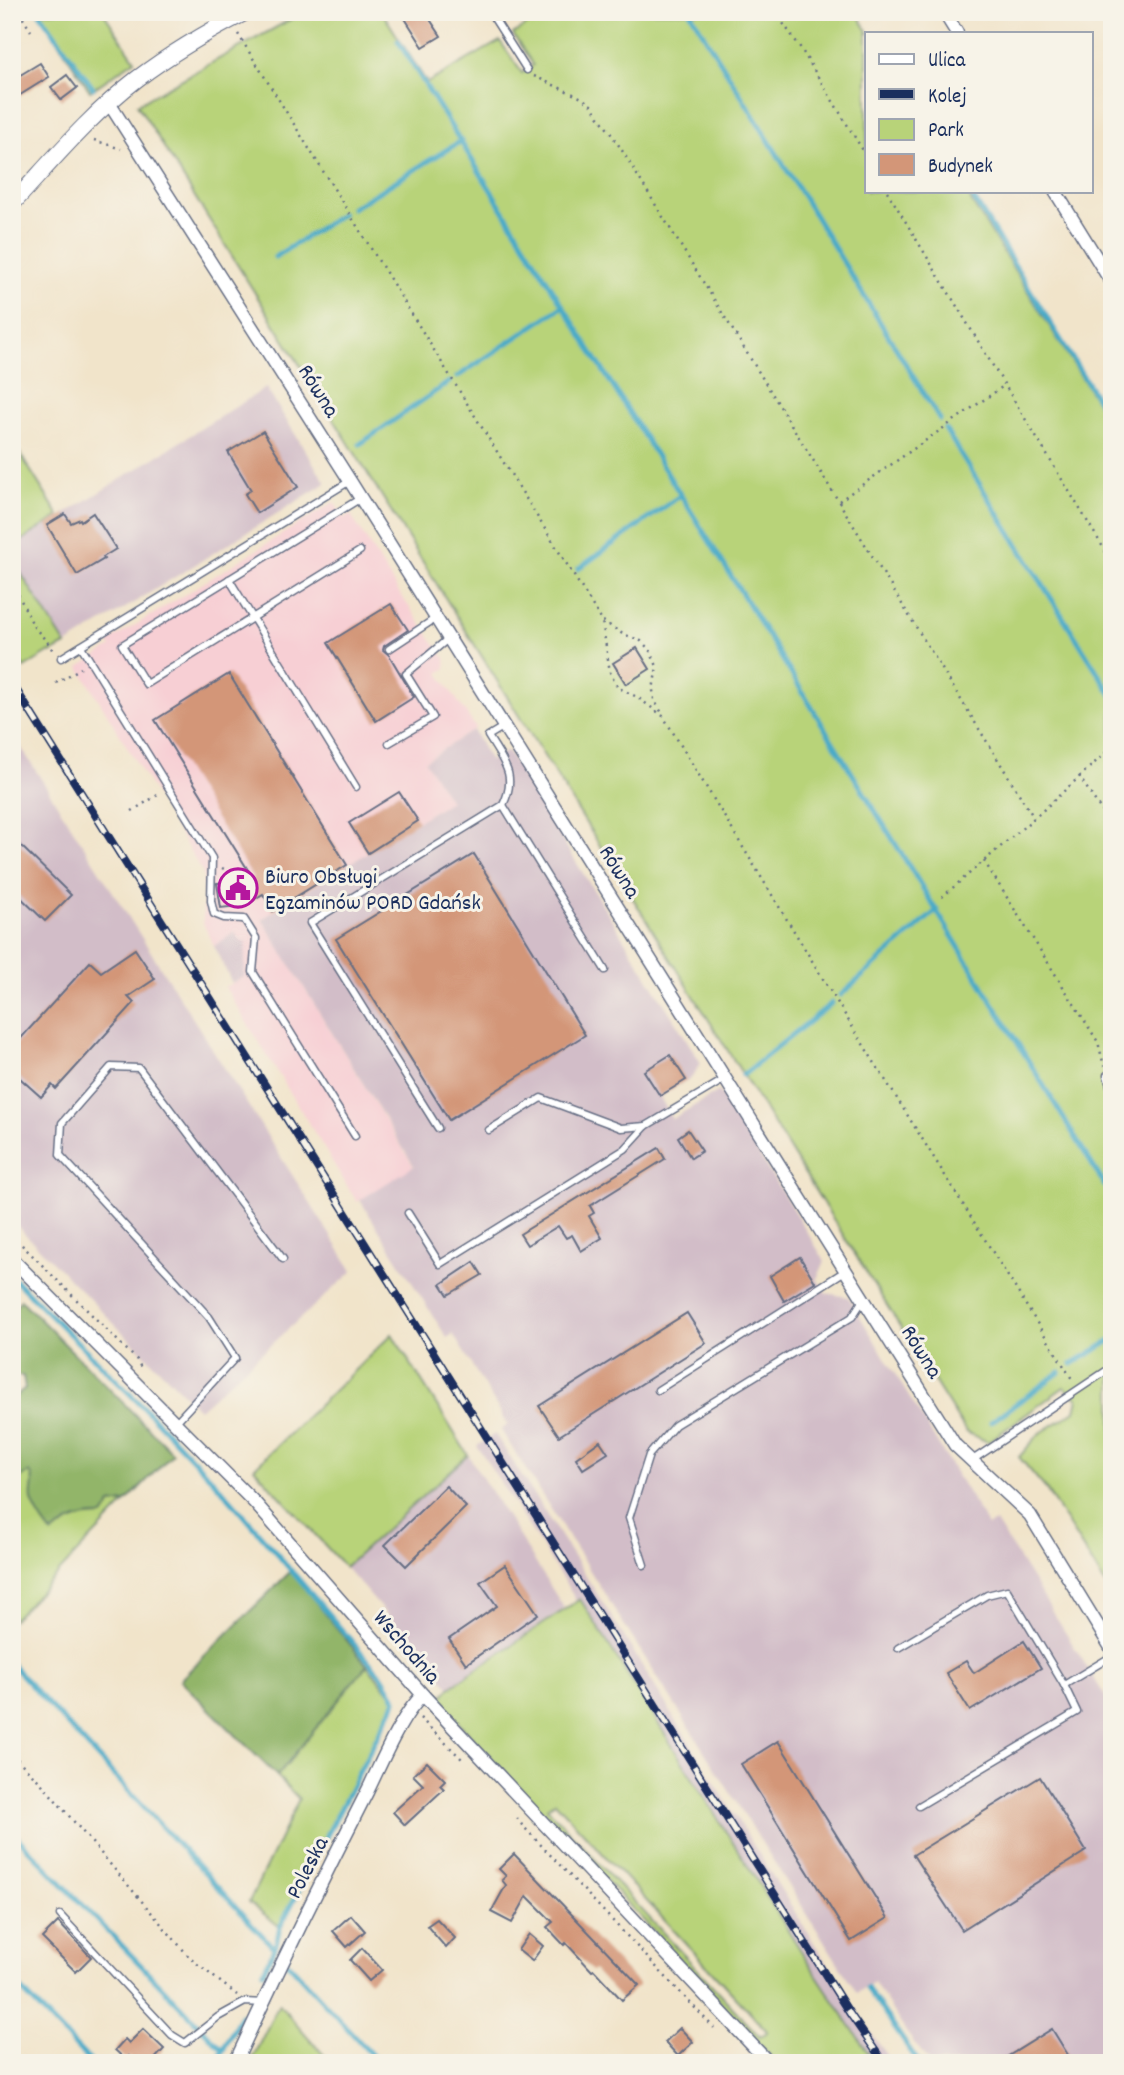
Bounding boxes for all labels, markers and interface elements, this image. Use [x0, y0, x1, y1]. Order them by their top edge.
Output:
legend [865, 32, 1092, 192]
text: Ulica [928, 47, 966, 77]
text: Kolej [928, 83, 967, 113]
text: Park [928, 117, 964, 147]
text: Budynek [928, 153, 993, 183]
street label: Równa [288, 359, 347, 426]
street label: Równa [589, 840, 648, 907]
place label: Biuro Obsługi Egzaminów PORD Gdańsk [265, 862, 481, 921]
public building icon: Biuro Obsługi Egzaminów PORD Gdańsk [217, 867, 259, 909]
street label: Równa [891, 1320, 950, 1387]
street label: Wschodnia [364, 1604, 448, 1694]
street label: Poleska [279, 1831, 339, 1906]

